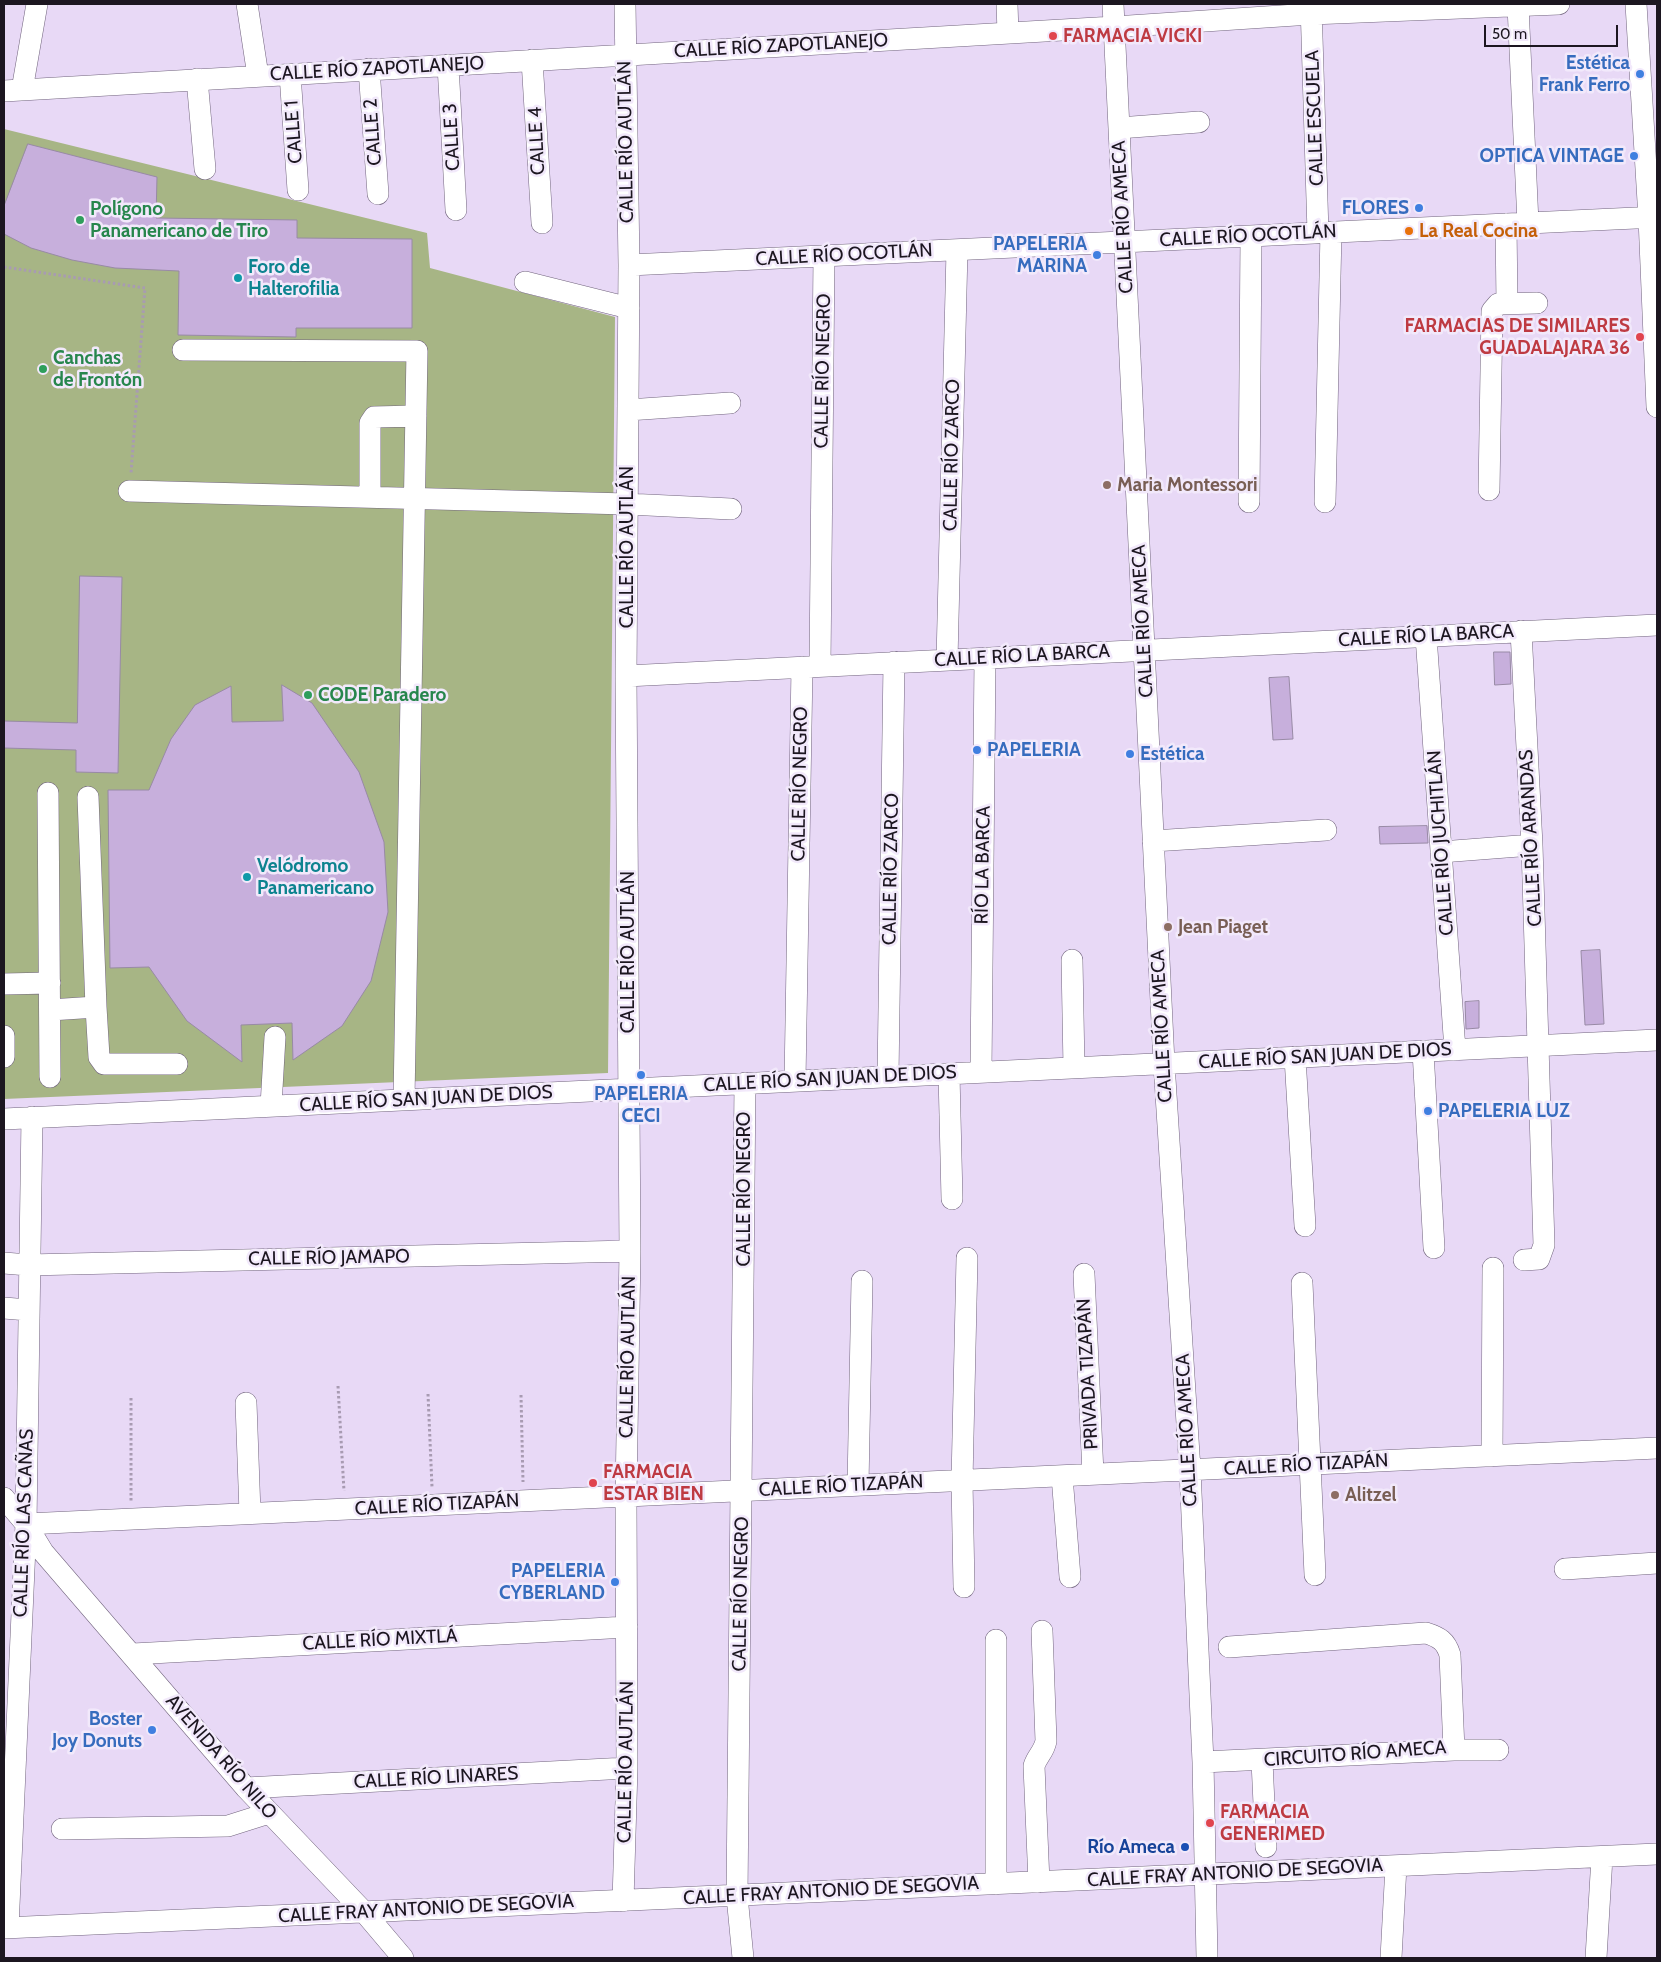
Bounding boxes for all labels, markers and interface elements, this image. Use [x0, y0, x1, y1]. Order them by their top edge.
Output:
scale bar [1486, 15, 1620, 47]
place label: FARMACIA VICKI [1063, 25, 1202, 47]
text: 50 m [1492, 25, 1527, 43]
street label: CALLE RÍO ZAPOTLANEJO [673, 29, 889, 63]
marker: FARMACIA VICKI [1047, 30, 1059, 42]
street label: CALLE ESCUELA [1301, 50, 1329, 186]
street label: CALLE RÍO ZAPOTLANEJO [269, 52, 485, 86]
place label: Estética Frank Ferro [1539, 52, 1630, 96]
street label: CALLE RÍO AUTLÁN [613, 61, 639, 223]
marker: Estética Frank Ferro [1634, 68, 1646, 80]
street label: CALLE 2 [359, 98, 387, 166]
street label: CALLE 1 [280, 100, 308, 164]
street label: CALLE 3 [439, 103, 465, 171]
street label: CALLE 4 [524, 106, 550, 176]
street label: CALLE RÍO AMECA [1108, 140, 1138, 294]
place label: OPTICA VINTAGE [1479, 145, 1624, 167]
marker: OPTICA VINTAGE [1628, 150, 1640, 162]
place label: FLORES [1342, 197, 1409, 219]
place label: Polígono Panamericano de Tiro [90, 198, 268, 242]
marker: FLORES [1413, 202, 1425, 214]
marker: Polígono Panamericano de Tiro [74, 214, 86, 226]
street label: CALLE RÍO OCOTLÁN [1159, 220, 1337, 252]
place label: La Real Cocina [1419, 220, 1538, 242]
marker: La Real Cocina [1403, 225, 1415, 237]
place label: PAPELERIA MARINA [993, 233, 1087, 277]
street label: CALLE RÍO OCOTLÁN [755, 239, 933, 271]
marker: PAPELERIA MARINA [1091, 249, 1103, 261]
place label: Foro de Halterofilia [248, 256, 339, 300]
marker: Foro de Halterofilia [232, 272, 244, 284]
street label: CALLE RÍO NEGRO [810, 293, 836, 449]
place label: FARMACIAS DE SIMILARES GUADALAJARA 36 [1404, 315, 1630, 359]
marker: FARMACIAS DE SIMILARES GUADALAJARA 36 [1634, 331, 1646, 343]
place label: Canchas de Frontón [53, 347, 142, 391]
marker: Canchas de Frontón [37, 363, 49, 375]
street label: CALLE RÍO ZARCO [939, 379, 965, 531]
street label: CALLE RÍO AUTLÁN [616, 466, 638, 628]
place label: Maria Montessori [1117, 474, 1258, 496]
marker: Maria Montessori [1101, 479, 1113, 491]
street label: CALLE RÍO AMECA [1128, 544, 1158, 698]
street label: CALLE RÍO LA BARCA [1338, 620, 1514, 652]
street label: CALLE RÍO LA BARCA [934, 640, 1110, 672]
place label: CODE Paradero [318, 684, 446, 706]
marker: CODE Paradero [302, 689, 314, 701]
street label: CALLE RÍO NEGRO [787, 706, 813, 862]
place label: PAPELERIA [987, 739, 1081, 761]
place label: Estética [1140, 743, 1204, 765]
marker: PAPELERIA [971, 744, 983, 756]
marker: Estética [1124, 748, 1136, 760]
street label: CALLE RÍO ARANDAS [1515, 749, 1547, 927]
street label: CALLE RÍO JUCHITLÁN [1423, 750, 1459, 936]
street label: CALLE RÍO ZARCO [878, 793, 904, 945]
street label: RÍO LA BARCA [971, 806, 995, 924]
place label: Velódromo Panamericano [257, 855, 374, 899]
marker: Velódromo Panamericano [241, 871, 253, 883]
street label: CALLE RÍO AUTLÁN [617, 871, 639, 1033]
place label: Jean Piaget [1178, 916, 1268, 938]
marker: Jean Piaget [1162, 921, 1174, 933]
street label: CALLE RÍO AMECA [1147, 949, 1177, 1103]
street label: CALLE RÍO SAN JUAN DE DIOS [1198, 1038, 1452, 1074]
street label: CALLE RÍO SAN JUAN DE DIOS [703, 1061, 957, 1097]
marker: PAPELERIA CECI [635, 1069, 647, 1081]
street label: CALLE RÍO SAN JUAN DE DIOS [299, 1081, 553, 1117]
place label: PAPELERIA CECI [594, 1083, 688, 1127]
place label: PAPELERIA LUZ [1438, 1100, 1570, 1122]
marker: PAPELERIA LUZ [1422, 1105, 1434, 1117]
street label: CALLE RÍO NEGRO [733, 1111, 755, 1267]
street label: CALLE RÍO JAMAPO [248, 1245, 410, 1271]
street label: CALLE RÍO AUTLÁN [615, 1276, 641, 1438]
street label: PRIVADA TIZAPÁN [1073, 1298, 1103, 1450]
street label: CALLE RÍO AMECA [1172, 1353, 1202, 1507]
street label: CALLE RÍO LAS CAÑAS [9, 1428, 39, 1618]
street label: CALLE RÍO TIZAPÁN [1223, 1449, 1389, 1481]
place label: FARMACIA ESTAR BIEN [603, 1461, 704, 1505]
street label: CALLE RÍO TIZAPÁN [758, 1470, 924, 1502]
marker: FARMACIA ESTAR BIEN [587, 1477, 599, 1489]
place label: Alitzel [1345, 1484, 1396, 1506]
street label: CALLE RÍO TIZAPÁN [354, 1489, 520, 1521]
marker: Alitzel [1329, 1489, 1341, 1501]
street label: CALLE RÍO NEGRO [728, 1516, 754, 1672]
place label: PAPELERIA CYBERLAND [499, 1560, 605, 1604]
marker: PAPELERIA CYBERLAND [609, 1576, 621, 1588]
street label: CALLE RÍO MIXTLÁ [302, 1625, 458, 1655]
street label: CALLE RÍO AUTLÁN [613, 1681, 639, 1843]
street label: AVENIDA RÍO NILO [161, 1690, 281, 1824]
place label: Boster Joy Donuts [52, 1708, 142, 1752]
marker: Boster Joy Donuts [146, 1724, 158, 1736]
street label: CIRCUITO RÍO AMECA [1263, 1736, 1447, 1772]
street label: CALLE RÍO LINARES [353, 1762, 519, 1794]
place label: FARMACIA GENERIMED [1220, 1801, 1325, 1845]
marker: FARMACIA GENERIMED [1204, 1817, 1216, 1829]
place label: Río Ameca [1087, 1836, 1175, 1858]
marker: Río Ameca [1179, 1841, 1191, 1853]
street label: CALLE FRAY ANTONIO DE SEGOVIA [1087, 1854, 1383, 1892]
street label: CALLE FRAY ANTONIO DE SEGOVIA [683, 1872, 979, 1910]
street label: CALLE FRAY ANTONIO DE SEGOVIA [278, 1890, 574, 1928]

